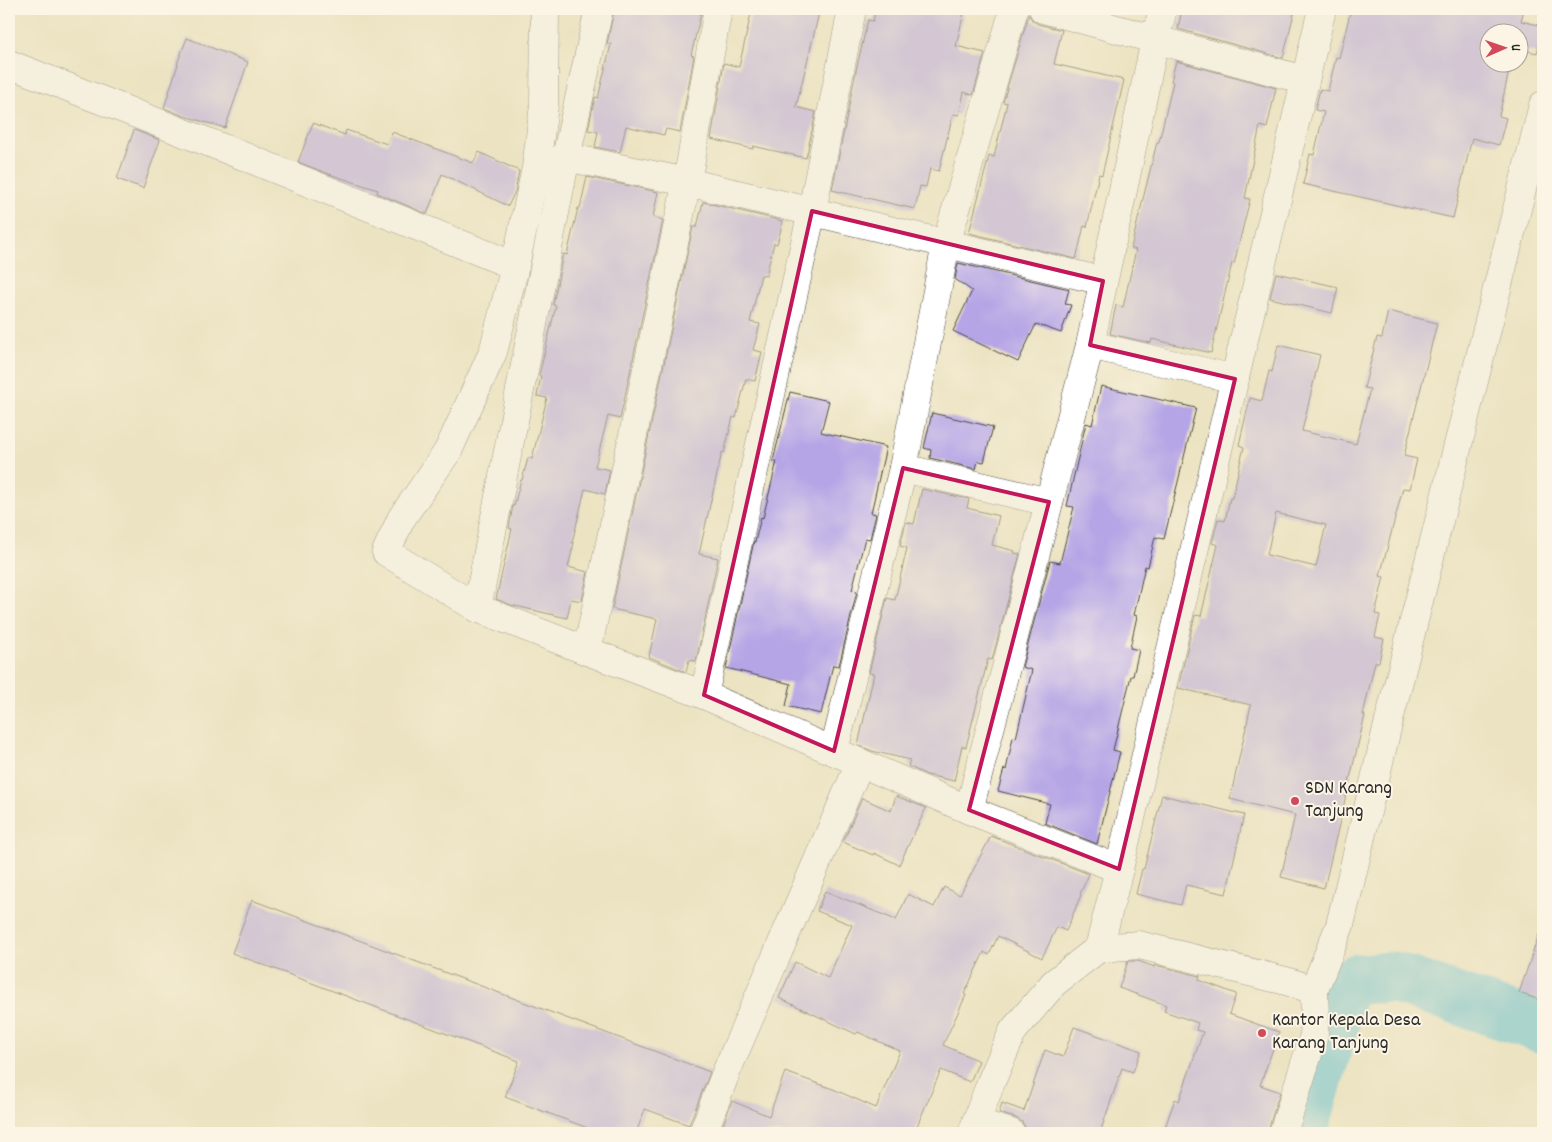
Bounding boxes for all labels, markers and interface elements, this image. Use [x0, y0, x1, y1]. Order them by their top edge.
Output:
north arrow [1480, 22, 1530, 72]
text: U [1505, 44, 1525, 52]
place label: SDN Karang Tanjung [1305, 775, 1392, 826]
marker: SDN Karang Tanjung [1289, 795, 1301, 807]
place label: Kantor Kepala Desa Karang Tanjung [1272, 1007, 1421, 1058]
marker: Kantor Kepala Desa Karang Tanjung [1256, 1027, 1268, 1039]

